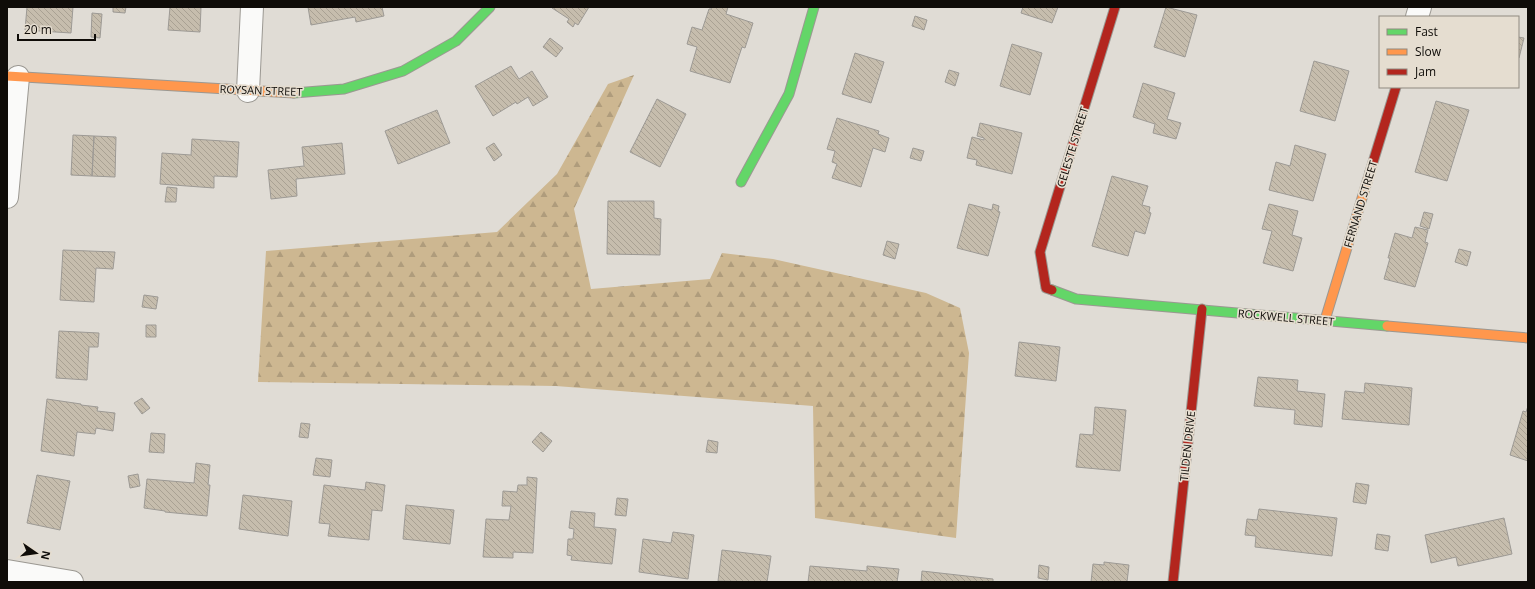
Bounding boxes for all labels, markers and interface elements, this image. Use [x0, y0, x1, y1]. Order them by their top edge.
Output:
scale bar [18, 16, 95, 42]
legend [1379, 16, 1519, 88]
text: 20 m [24, 21, 52, 38]
text: Fast [1415, 23, 1438, 40]
text: Slow [1415, 43, 1442, 60]
text: Jam [1414, 63, 1436, 80]
street label: ROYSAN STREET [219, 81, 303, 99]
street label: CELESTE STREET [1053, 105, 1091, 189]
street label: FERNAND STREET [1340, 159, 1380, 249]
street label: ROCKWELL STREET [1237, 305, 1335, 329]
street label: TILDEN DRIVE [1176, 410, 1198, 482]
north arrow [16, 533, 56, 573]
text: N [38, 549, 55, 561]

